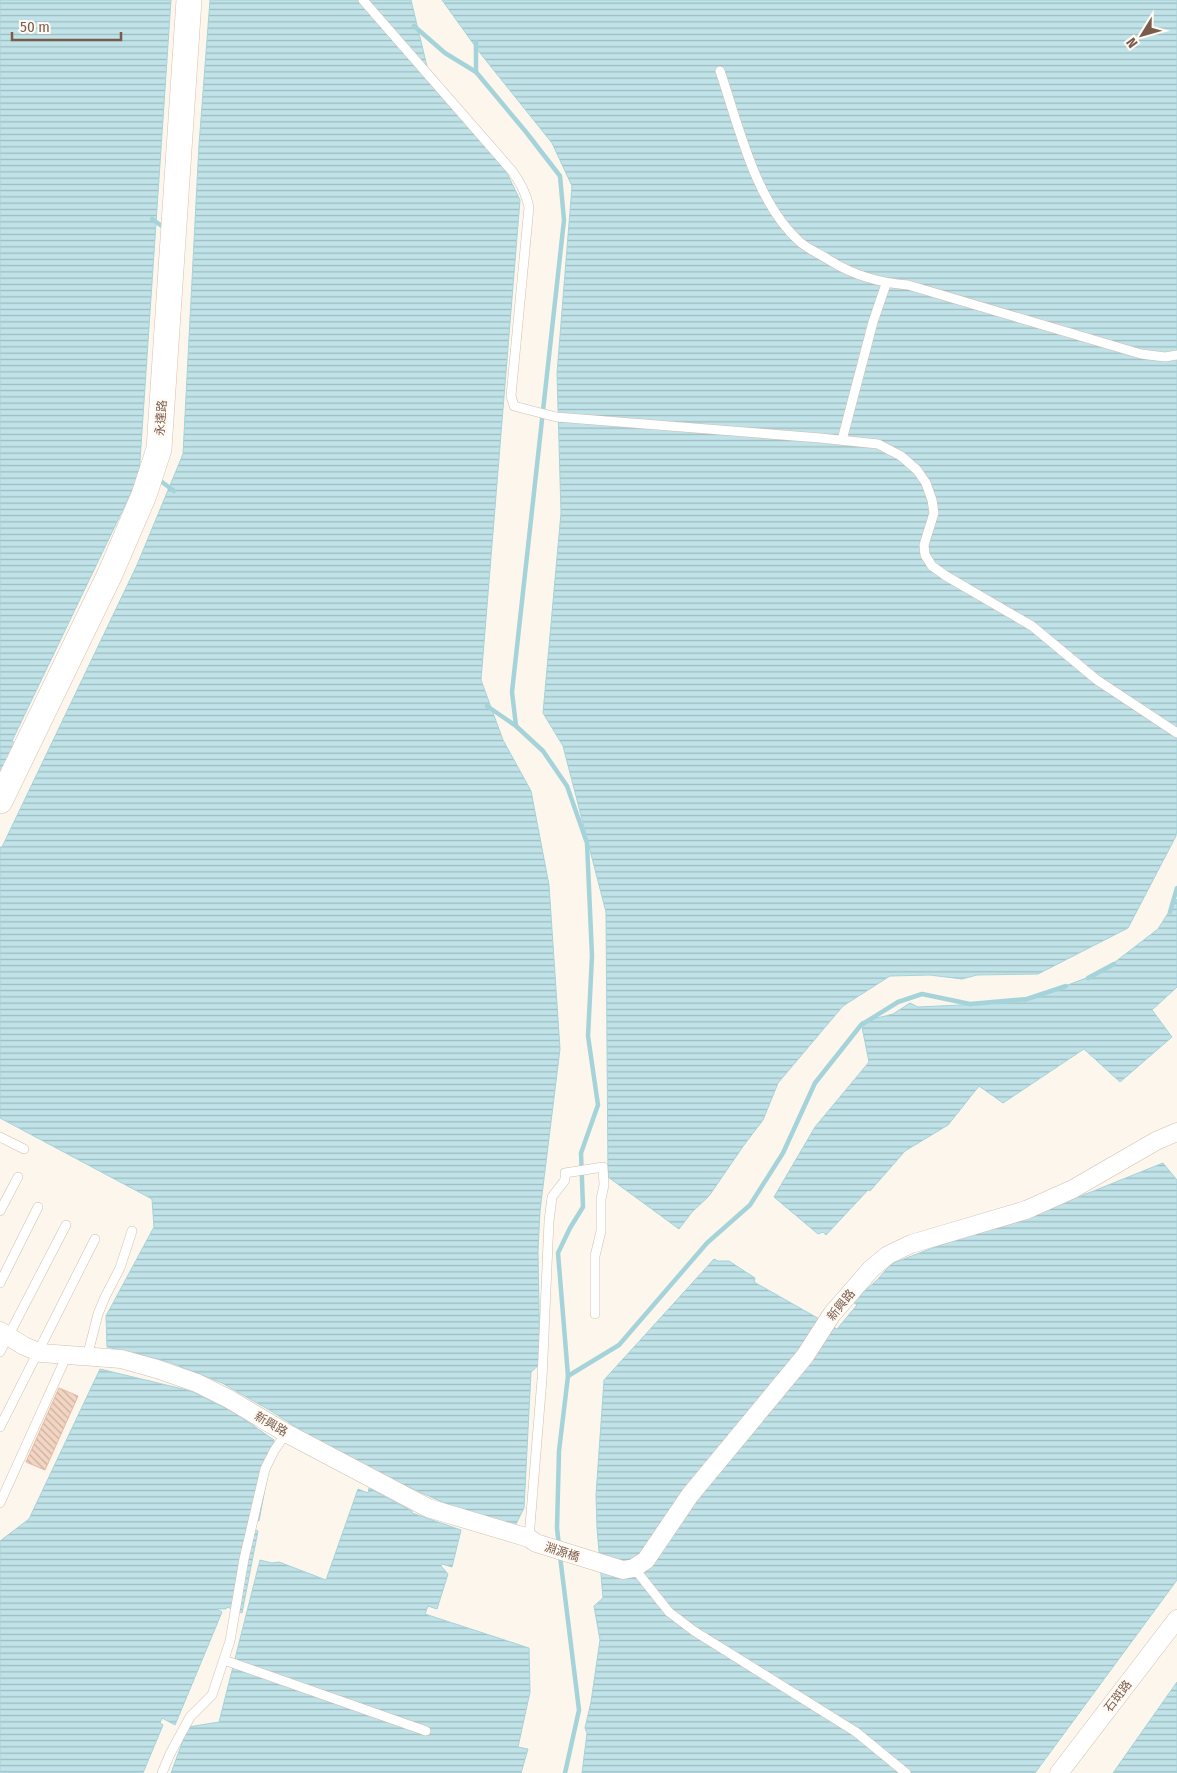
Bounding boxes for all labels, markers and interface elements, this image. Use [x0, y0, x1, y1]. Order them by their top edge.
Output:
scale bar [12, 10, 121, 42]
north arrow [1117, 10, 1167, 60]
text: 50 m [20, 18, 50, 36]
text: N [1123, 34, 1141, 51]
street label: 永達路 [153, 400, 169, 436]
street label: 新興路 [824, 1287, 858, 1323]
street label: 新興路 [252, 1409, 290, 1439]
street label: 淵源橋 [543, 1540, 581, 1564]
street label: 石斑路 [1101, 1678, 1135, 1714]

